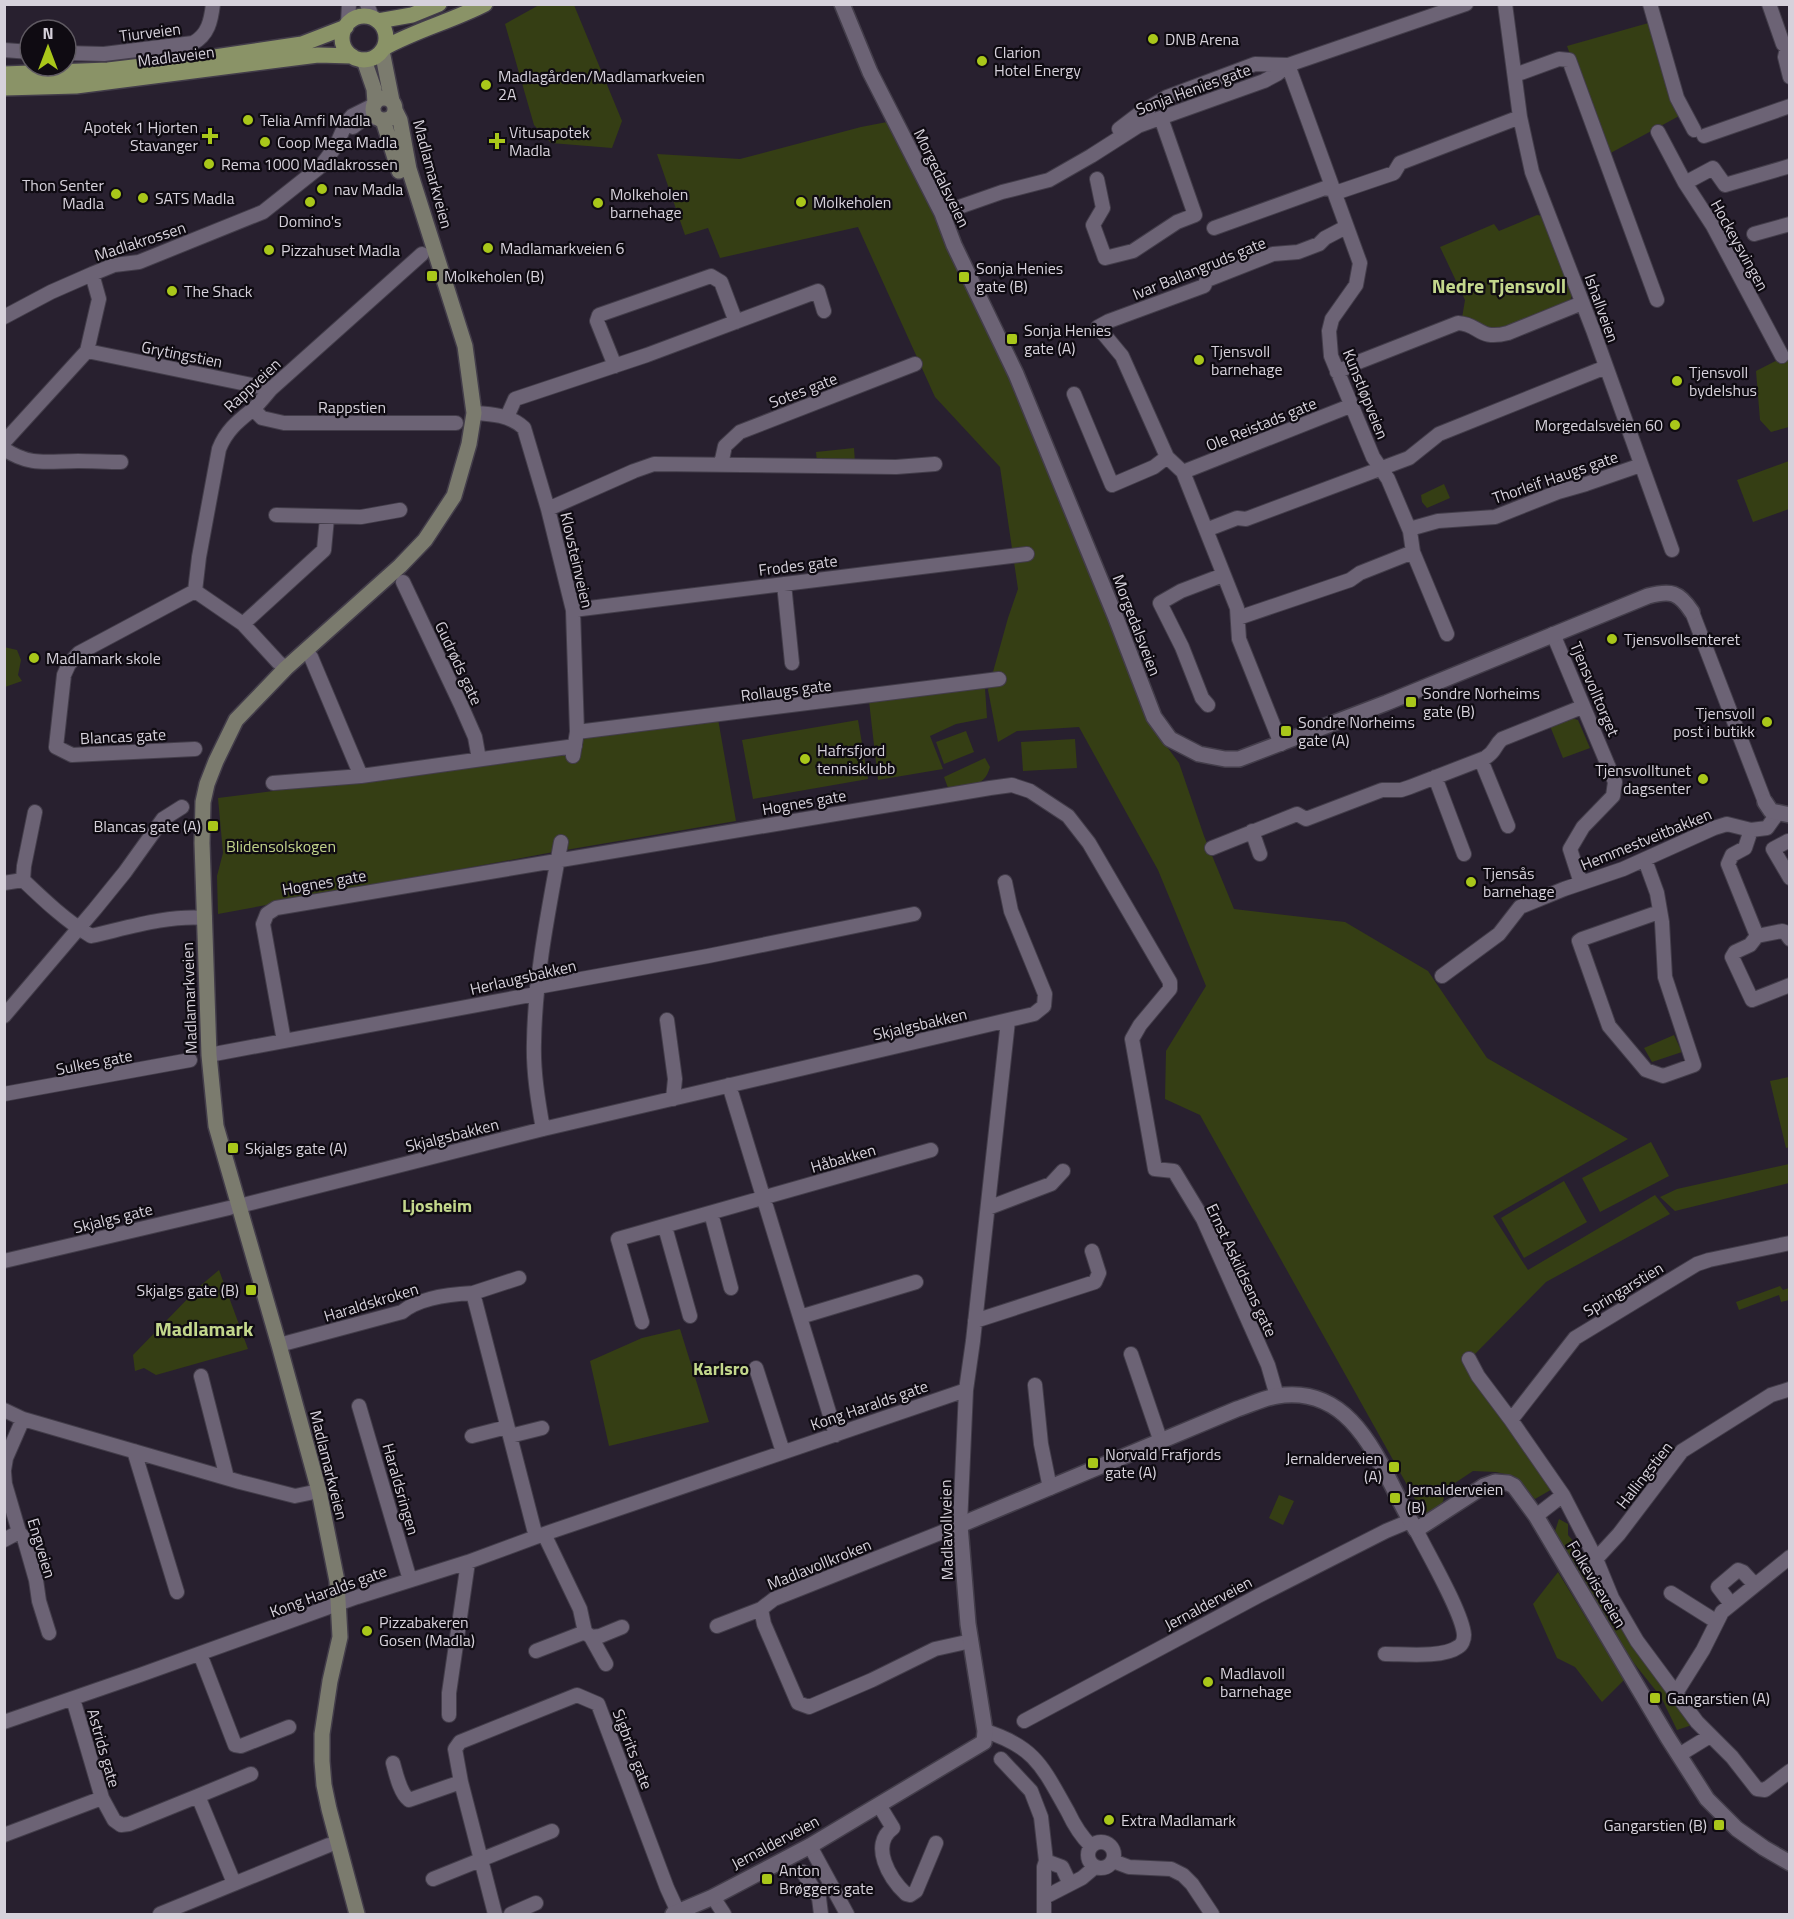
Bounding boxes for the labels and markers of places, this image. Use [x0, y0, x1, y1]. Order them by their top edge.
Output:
place label: DNB Arena [1165, 27, 1239, 51]
marker: DNB Arena [1146, 32, 1160, 46]
place label: Clarion Hotel Energy [994, 40, 1081, 82]
marker: Clarion Hotel Energy [975, 54, 989, 68]
place label: Madlagården/Madlamarkveien 2A [498, 64, 705, 106]
marker: Madlagården/Madlamarkveien 2A [479, 78, 493, 92]
place label: Telia Amfi Madla [260, 108, 371, 132]
marker: Telia Amfi Madla [241, 113, 255, 127]
place label: Apotek 1 Hjorten Stavanger [84, 115, 198, 157]
place label: Vitusapotek Madla [509, 120, 590, 162]
marker: Apotek 1 Hjorten Stavanger [203, 129, 217, 143]
place label: Coop Mega Madla [277, 130, 397, 154]
marker: Vitusapotek Madla [490, 134, 504, 148]
marker: Coop Mega Madla [258, 135, 272, 149]
place label: Rema 1000 Madlakrossen [221, 152, 398, 176]
marker: Rema 1000 Madlakrossen [202, 157, 216, 171]
place label: Thon Senter Madla [22, 173, 104, 215]
place label: nav Madla [334, 177, 403, 201]
marker: nav Madla [315, 182, 329, 196]
place label: Molkeholen barnehage [610, 182, 688, 224]
place label: SATS Madla [155, 186, 235, 210]
marker: Thon Senter Madla [109, 187, 123, 201]
place label: Molkeholen [813, 190, 891, 214]
marker: SATS Madla [136, 191, 150, 205]
marker: Domino's [303, 195, 317, 209]
marker: Molkeholen [794, 195, 808, 209]
marker: Molkeholen barnehage [591, 196, 605, 210]
place label: Domino's [278, 209, 342, 233]
place label: Madlamarkveien 6 [500, 236, 625, 260]
place label: Pizzahuset Madla [281, 238, 400, 262]
marker: Madlamarkveien 6 [481, 241, 495, 255]
marker: Pizzahuset Madla [262, 243, 276, 257]
place label: Sonja Henies gate (B) [976, 256, 1063, 298]
place label: Molkeholen (B) [444, 264, 544, 288]
marker: Molkeholen (B) [425, 269, 439, 283]
marker: Sonja Henies gate (B) [957, 270, 971, 284]
place label: The Shack [184, 279, 253, 303]
marker: The Shack [165, 284, 179, 298]
place label: Sonja Henies gate (A) [1024, 318, 1111, 360]
marker: Sonja Henies gate (A) [1005, 332, 1019, 346]
place label: Tjensvoll barnehage [1211, 339, 1283, 381]
marker: Tjensvoll barnehage [1192, 353, 1206, 367]
place label: Tjensvoll bydelshus [1689, 360, 1757, 402]
marker: Tjensvoll bydelshus [1670, 374, 1684, 388]
place label: Morgedalsveien 60 [1535, 413, 1663, 437]
marker: Morgedalsveien 60 [1668, 418, 1682, 432]
place label: Tjensvollsenteret [1624, 627, 1740, 651]
marker: Tjensvollsenteret [1605, 632, 1619, 646]
place label: Madlamark skole [46, 646, 161, 670]
marker: Madlamark skole [27, 651, 41, 665]
place label: Sondre Norheims gate (B) [1423, 681, 1540, 723]
marker: Sondre Norheims gate (B) [1404, 695, 1418, 709]
place label: Tjensvoll post i butikk [1673, 701, 1755, 743]
place label: Sondre Norheims gate (A) [1298, 710, 1415, 752]
marker: Tjensvoll post i butikk [1760, 715, 1774, 729]
marker: Sondre Norheims gate (A) [1279, 724, 1293, 738]
place label: Hafrsfjord tennisklubb [817, 738, 896, 780]
marker: Hafrsfjord tennisklubb [798, 752, 812, 766]
place label: Tjensvolltunet dagsenter [1595, 758, 1691, 800]
marker: Tjensvolltunet dagsenter [1696, 772, 1710, 786]
place label: Blancas gate (A) [93, 814, 201, 838]
marker: Blancas gate (A) [206, 819, 220, 833]
place label: Tjensås barnehage [1483, 861, 1555, 903]
marker: Tjensås barnehage [1464, 875, 1478, 889]
place label: Skjalgs gate (A) [245, 1136, 347, 1160]
marker: Skjalgs gate (A) [226, 1141, 240, 1155]
place label: Skjalgs gate (B) [137, 1278, 239, 1302]
marker: Skjalgs gate (B) [244, 1283, 258, 1297]
place label: Norvald Frafjords gate (A) [1105, 1442, 1221, 1484]
place label: Jernalderveien (A) [1286, 1446, 1382, 1488]
marker: Norvald Frafjords gate (A) [1086, 1456, 1100, 1470]
marker: Jernalderveien (A) [1387, 1460, 1401, 1474]
place label: Jernalderveien (B) [1407, 1477, 1503, 1519]
marker: Jernalderveien (B) [1388, 1491, 1402, 1505]
place label: Pizzabakeren Gosen (Madla) [379, 1610, 475, 1652]
marker: Pizzabakeren Gosen (Madla) [360, 1624, 374, 1638]
place label: Madlavoll barnehage [1220, 1661, 1292, 1703]
marker: Madlavoll barnehage [1201, 1675, 1215, 1689]
place label: Gangarstien (A) [1667, 1686, 1770, 1710]
marker: Gangarstien (A) [1648, 1691, 1662, 1705]
place label: Extra Madlamark [1121, 1808, 1236, 1832]
marker: Extra Madlamark [1102, 1813, 1116, 1827]
place label: Gangarstien (B) [1604, 1813, 1707, 1837]
marker: Gangarstien (B) [1712, 1818, 1726, 1832]
place label: Anton Brøggers gate [779, 1858, 874, 1900]
marker: Anton Brøggers gate [760, 1872, 774, 1886]

